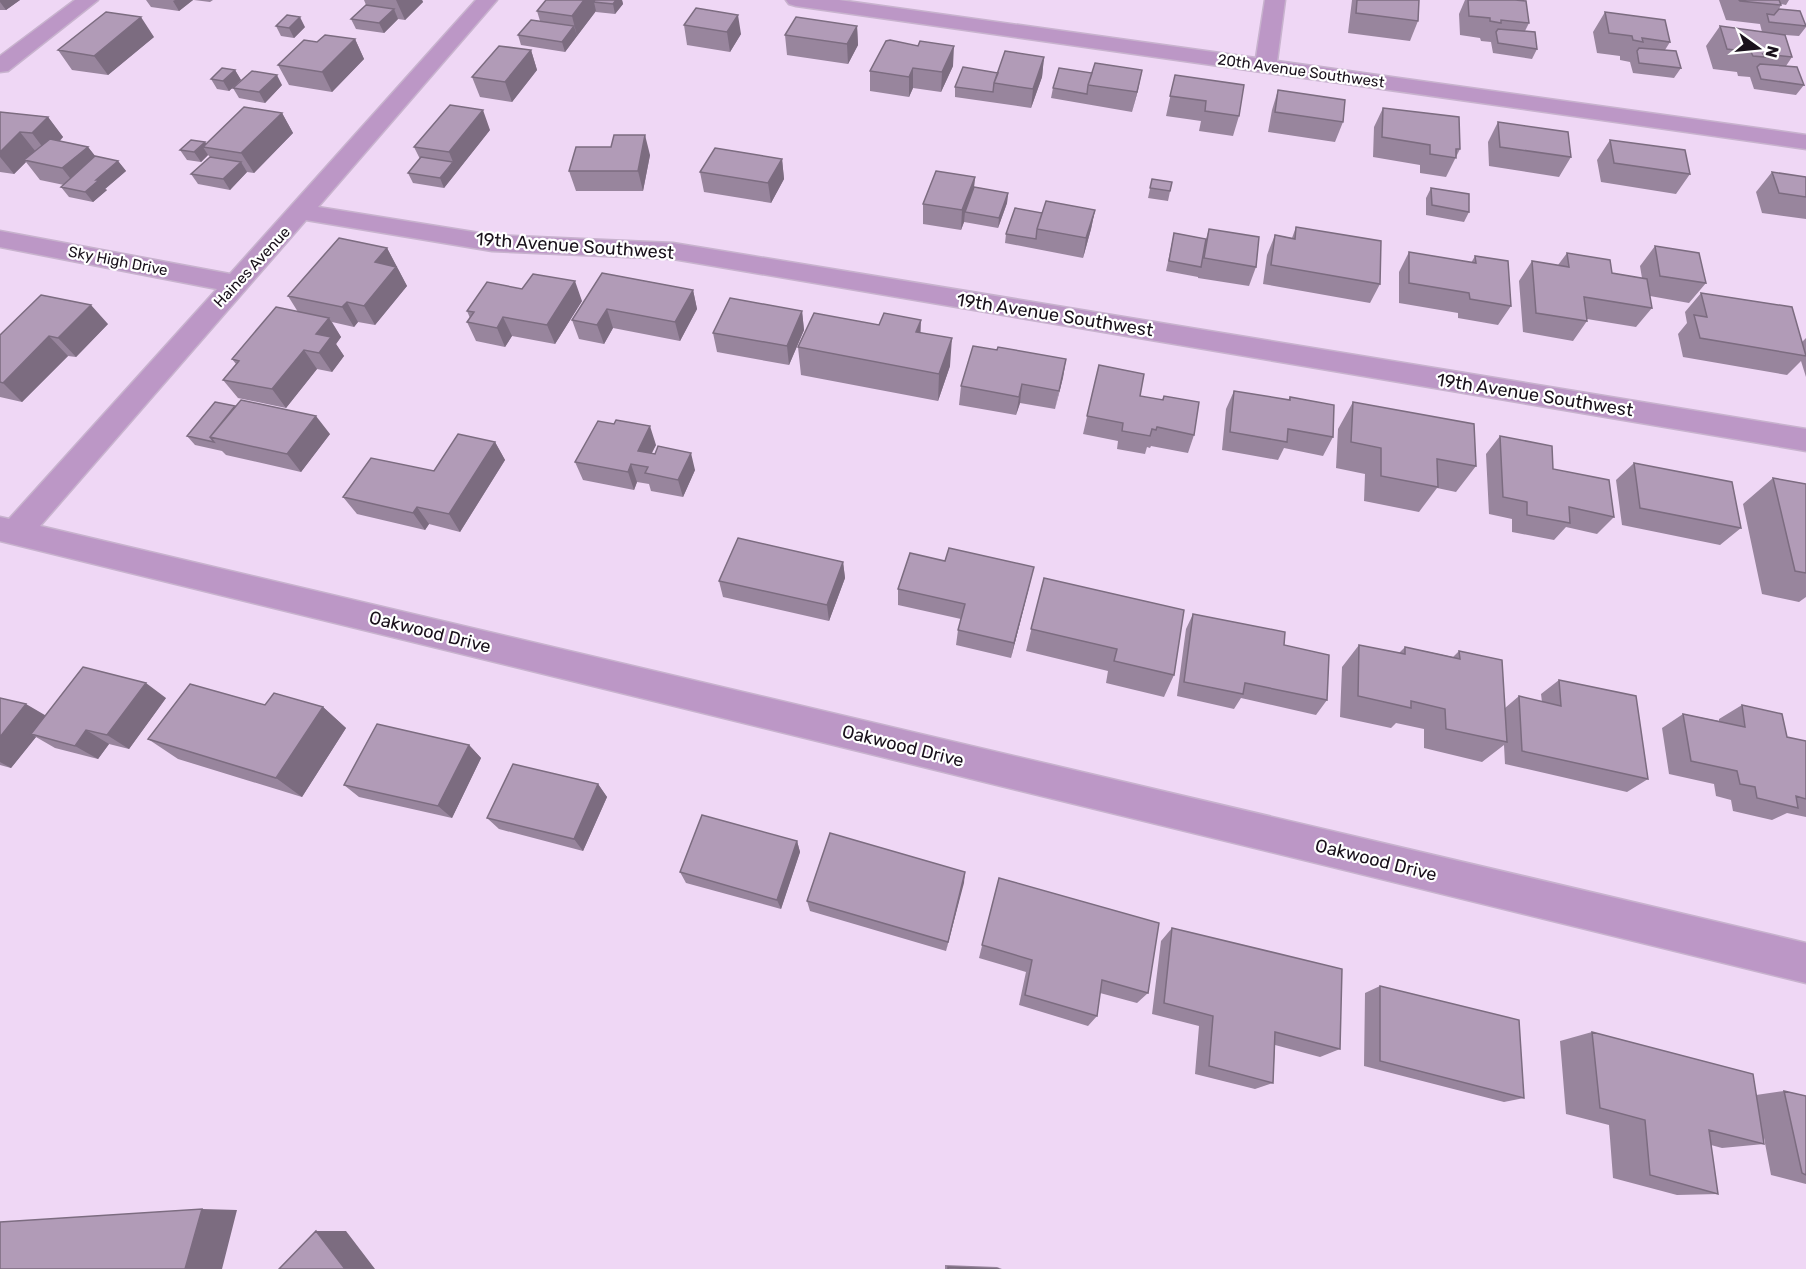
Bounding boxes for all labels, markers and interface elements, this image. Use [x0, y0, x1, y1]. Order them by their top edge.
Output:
north arrow [1728, 18, 1788, 78]
text: N [1761, 44, 1783, 60]
street label: 20th Avenue Southwest [1216, 50, 1386, 92]
street label: Haines Avenue [210, 223, 294, 311]
street label: 19th Avenue Southwest [475, 228, 675, 264]
street label: Sky High Drive [67, 243, 169, 279]
street label: 19th Avenue Southwest [955, 289, 1155, 341]
street label: 19th Avenue Southwest [1435, 369, 1635, 421]
street label: Oakwood Drive [367, 606, 493, 658]
street label: Oakwood Drive [840, 720, 966, 772]
street label: Oakwood Drive [1313, 834, 1439, 886]

